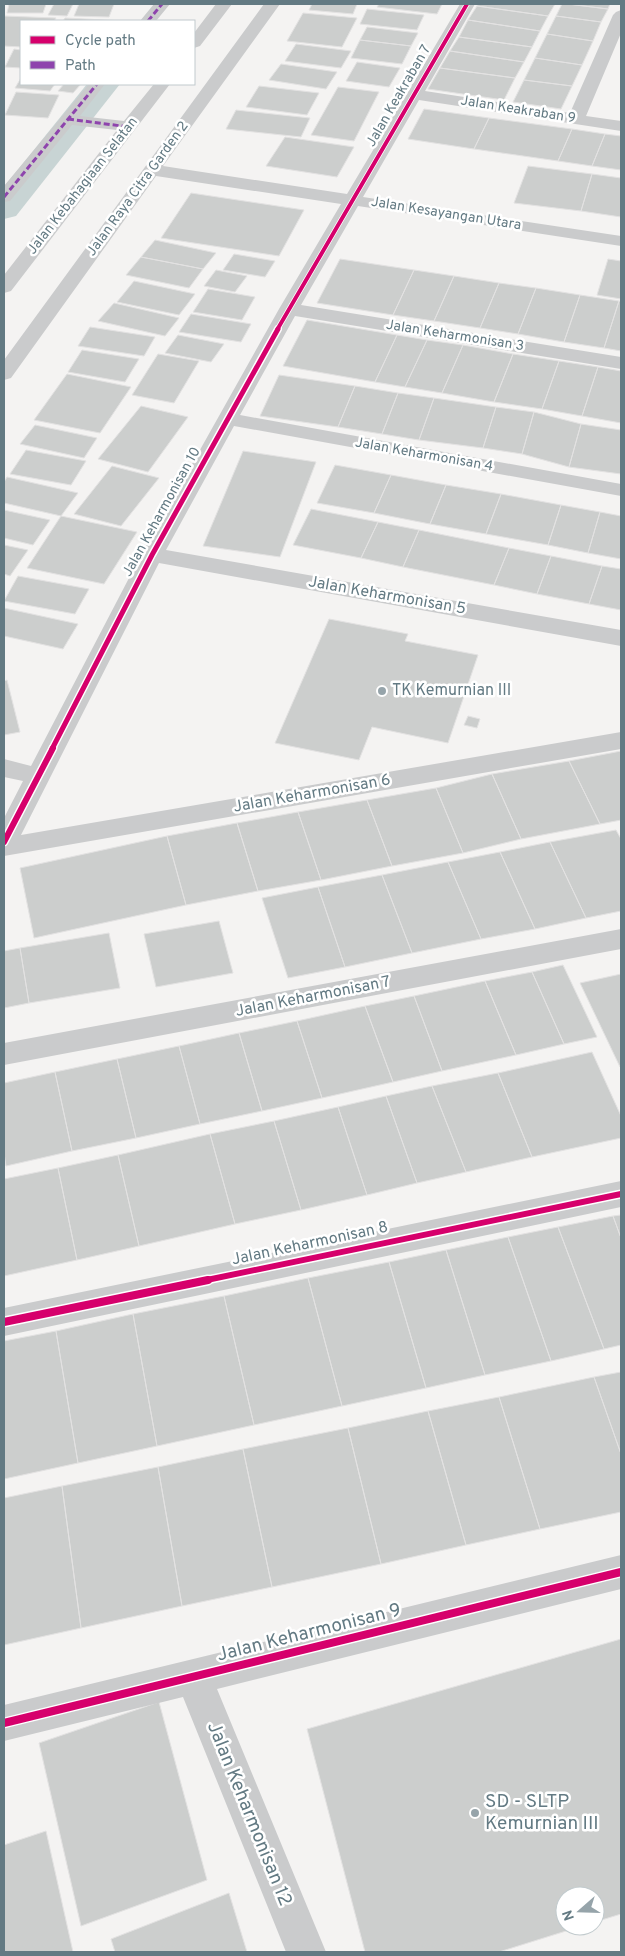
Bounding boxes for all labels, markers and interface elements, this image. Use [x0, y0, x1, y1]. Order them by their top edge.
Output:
legend [20, 20, 195, 85]
text: Cycle path [65, 32, 136, 51]
street label: Jalan Keakraban 7 [363, 42, 435, 150]
text: Path [65, 57, 96, 76]
street label: Jalan Keakraban 9 [459, 93, 577, 127]
street label: Jalan Kebahagiaan Selatan [24, 114, 142, 258]
street label: Jalan Raya Citra Garden 2 [83, 118, 193, 260]
street label: Jalan Kesayangan Utara [370, 194, 522, 234]
street label: Jalan Keharmonisan 3 [385, 317, 525, 355]
street label: Jalan Keharmonisan 4 [354, 434, 494, 476]
street label: Jalan Keharmonisan 10 [119, 444, 205, 580]
street label: Jalan Keharmonisan 5 [307, 572, 467, 620]
place label: TK Kemurnian III [392, 681, 511, 701]
marker: TK Kemurnian III [376, 685, 388, 697]
street label: Jalan Keharmonisan 6 [232, 770, 392, 818]
street label: Jalan Keharmonisan 7 [234, 972, 392, 1022]
street label: Jalan Keharmonisan 8 [230, 1218, 390, 1270]
street label: Jalan Keharmonisan 9 [214, 1598, 404, 1668]
street label: Jalan Keharmonisan 12 [201, 1718, 297, 1910]
place label: SD - SLTP Kemurnian III [485, 1790, 599, 1836]
marker: SD - SLTP Kemurnian III [469, 1807, 481, 1819]
north arrow [555, 1886, 605, 1936]
text: N [559, 1907, 579, 1923]

